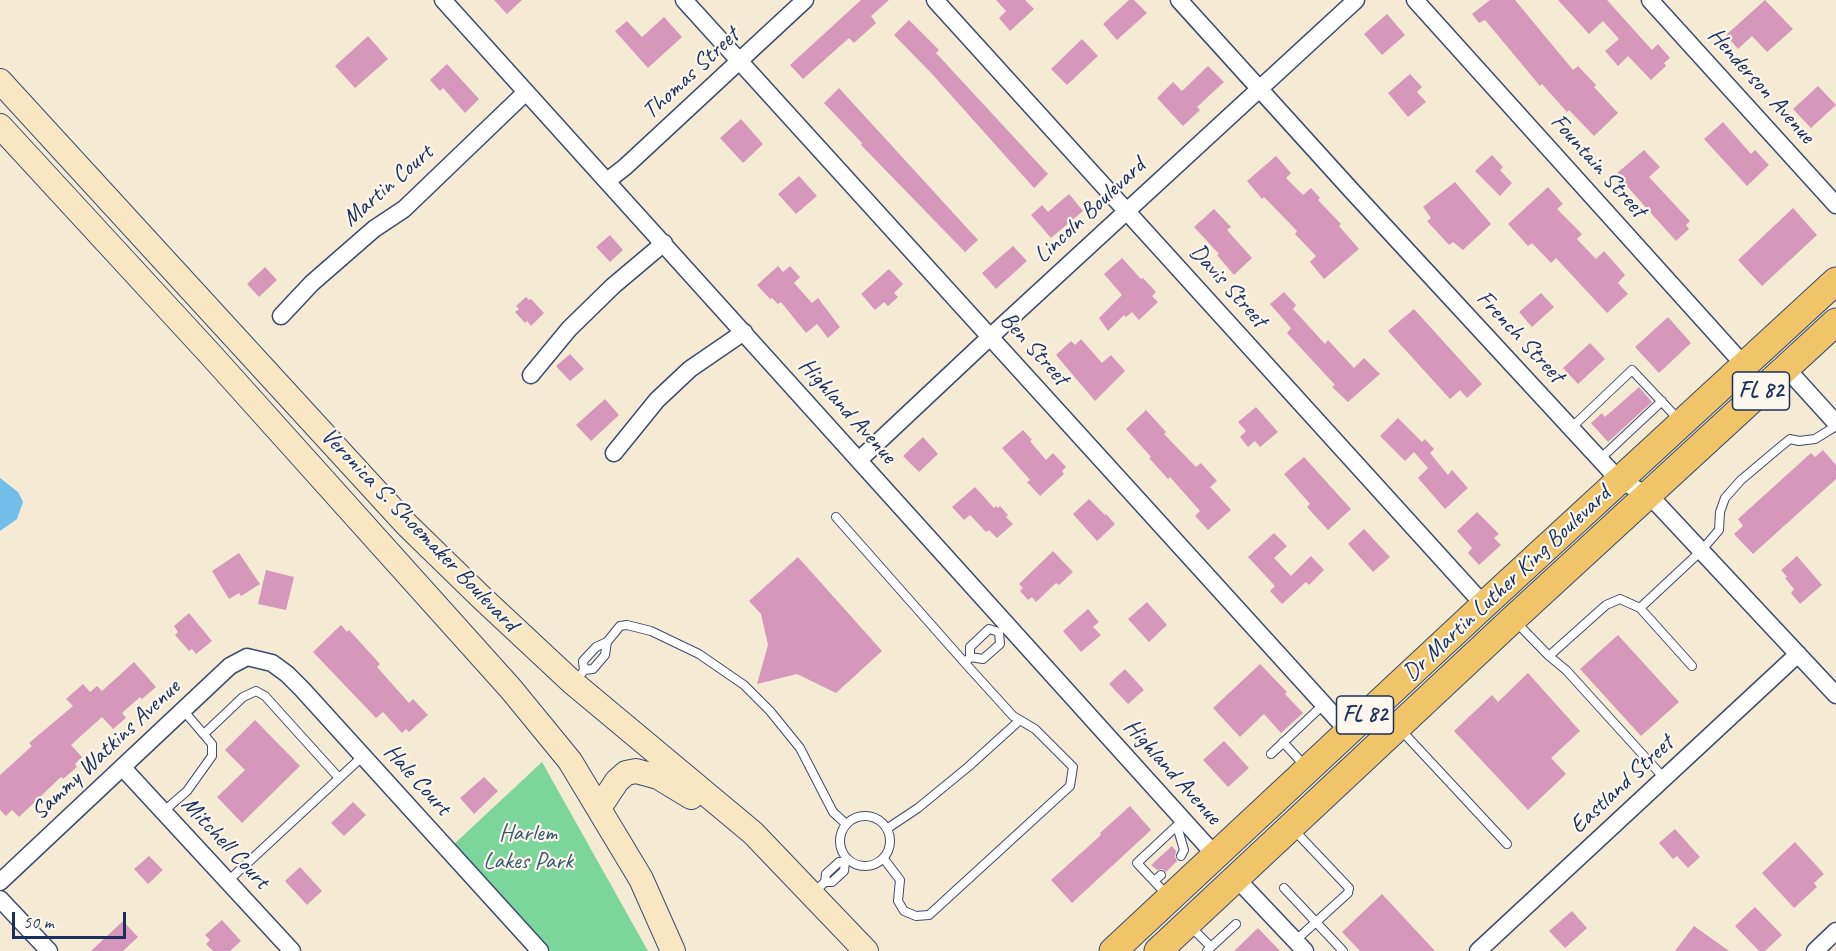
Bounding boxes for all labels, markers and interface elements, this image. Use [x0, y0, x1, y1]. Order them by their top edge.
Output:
street label: Thomas Street [637, 22, 745, 126]
street label: Henderson Avenue [1701, 22, 1821, 150]
street label: Fountain Street [1544, 108, 1652, 224]
street label: Martin Court [337, 139, 439, 233]
street label: Lincoln Boulevard [1028, 152, 1152, 270]
street label: Davis Street [1183, 238, 1273, 334]
street label: French Street [1470, 285, 1570, 389]
street label: Ben Street [993, 306, 1075, 392]
street label: Highland Avenue [792, 352, 902, 470]
road number: FL 82 [1732, 372, 1790, 410]
street label: Veronica S. Shoemaker Boulevard [314, 422, 524, 638]
street label: Dr Martin Luther King Boulevard [1397, 480, 1617, 688]
street label: Sammy Watkins Avenue [26, 674, 186, 826]
road number: FL 82 [1336, 696, 1394, 734]
street label: Highland Avenue [1117, 713, 1227, 831]
street label: Eastland Street [1564, 730, 1680, 840]
street label: Hale Court [377, 738, 457, 822]
street label: Mitchell Court [175, 791, 275, 895]
park label: Harlem Lakes Park [483, 820, 573, 876]
scale bar [15, 900, 129, 938]
text: 50 m [23, 911, 54, 933]

